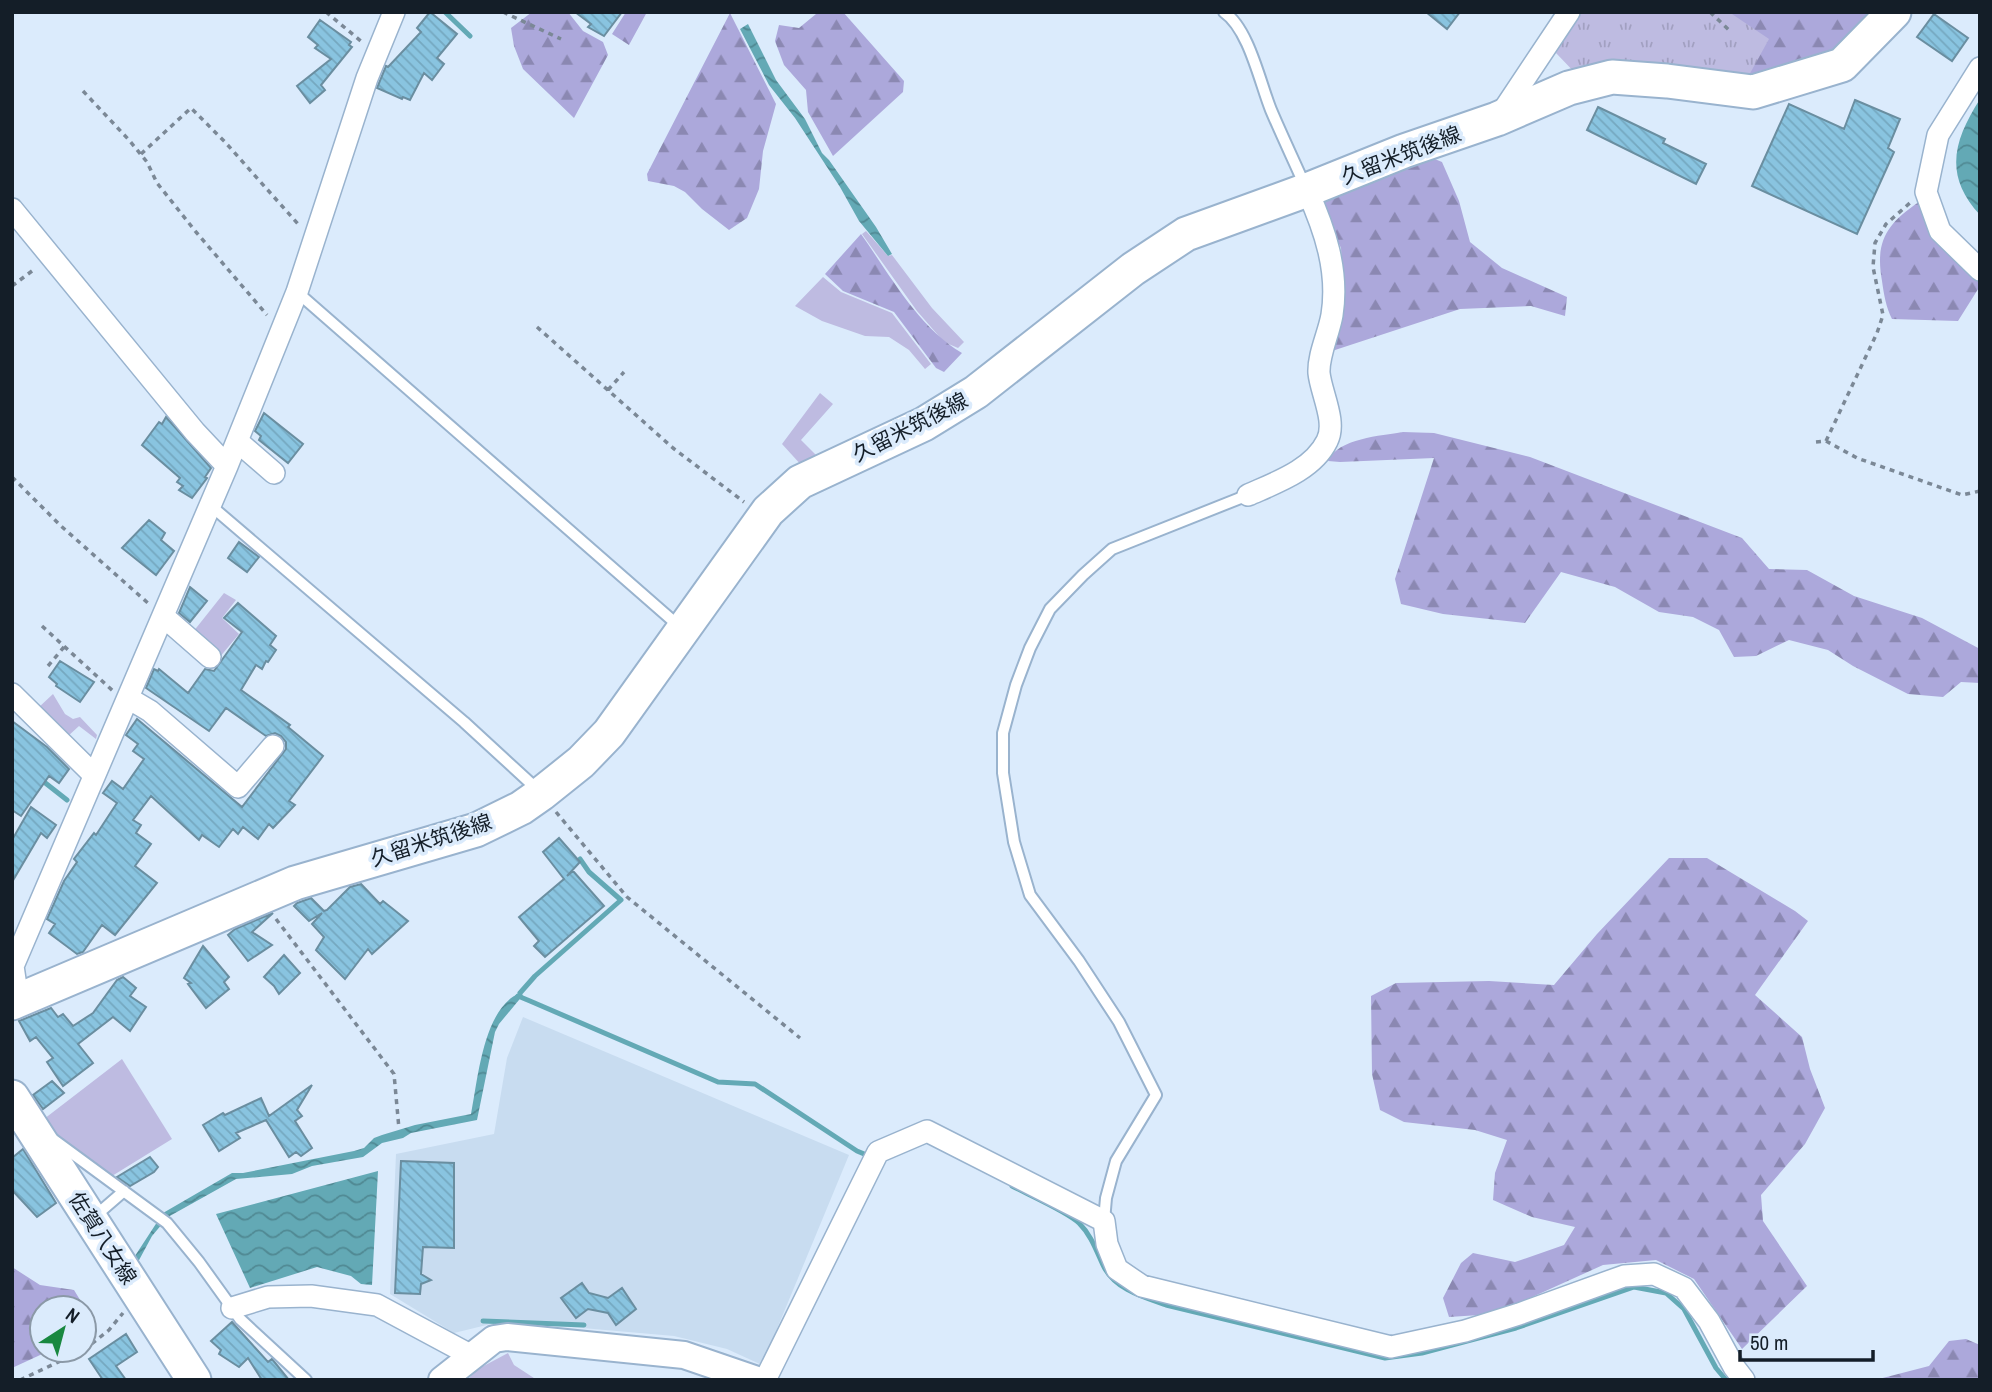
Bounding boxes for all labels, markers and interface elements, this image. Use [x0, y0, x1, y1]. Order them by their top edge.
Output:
street label: 久留米筑後線 [1337, 119, 1465, 191]
street label: 久留米筑後線 [847, 385, 973, 469]
street label: 久留米筑後線 [367, 807, 495, 873]
street label: 佐賀八女線 [62, 1186, 144, 1290]
north arrow [28, 1294, 98, 1364]
text: N [61, 1301, 85, 1329]
scale bar [1740, 1318, 1873, 1362]
text: 50 m [1750, 1328, 1788, 1357]

